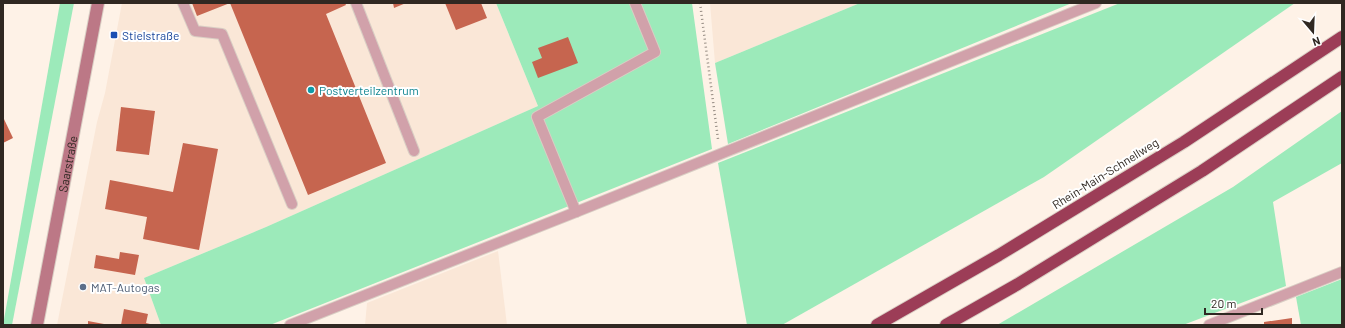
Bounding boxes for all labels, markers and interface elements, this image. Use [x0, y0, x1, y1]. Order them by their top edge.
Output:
north arrow [1293, 12, 1333, 52]
place label: Stielstraße [122, 28, 179, 42]
marker: Stielstraße [109, 30, 119, 40]
text: N [1311, 35, 1322, 49]
place label: Postverteilzentrum [319, 83, 419, 97]
marker: Postverteilzentrum [306, 85, 316, 95]
street label: Saarstraße [55, 134, 80, 193]
street label: Rhein-Main-Schnellweg [1049, 135, 1161, 211]
place label: MAT-Autogas [91, 280, 160, 294]
marker: MAT-Autogas [78, 282, 88, 292]
scale bar [1205, 290, 1262, 316]
text: 20 m [1211, 296, 1237, 310]

